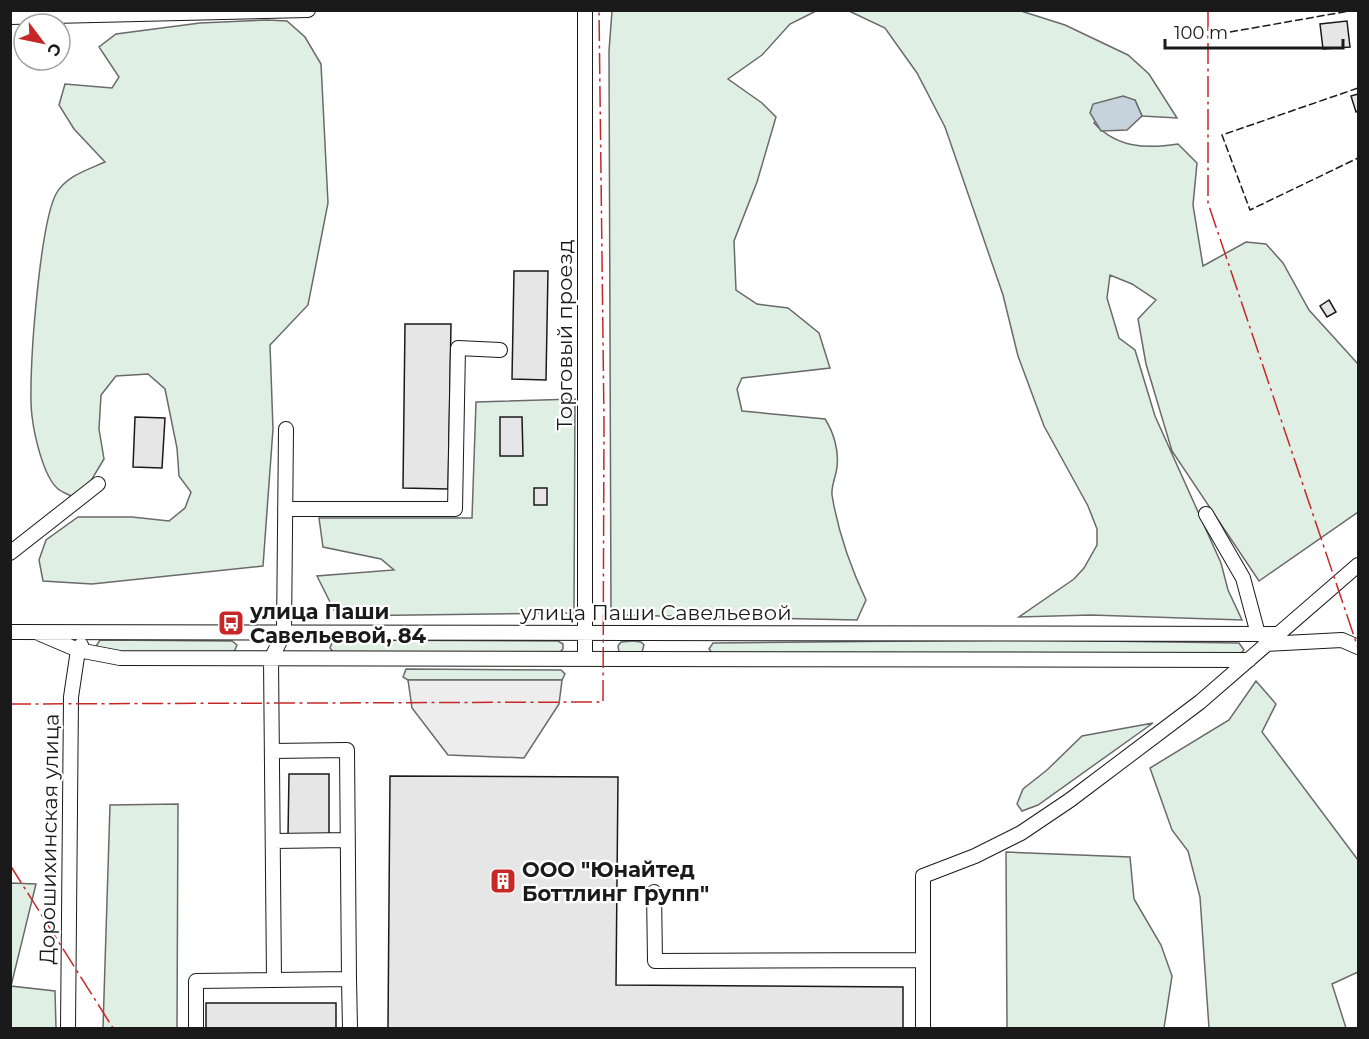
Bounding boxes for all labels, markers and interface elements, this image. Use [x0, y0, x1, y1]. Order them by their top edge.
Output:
north arrow [12, 12, 72, 72]
scale bar [1165, 12, 1344, 50]
text: 100 m [1174, 22, 1228, 44]
text: С [43, 40, 65, 60]
street label: Торговый проезд [552, 240, 577, 430]
place label: улица Паши Савельевой, 84 [249, 599, 427, 648]
street label: улица Паши Савельевой [519, 600, 792, 625]
bus stop icon: улица Паши Савельевой, 84 [216, 608, 246, 638]
street label: Дорошихинская улица [34, 713, 64, 965]
place label: ООО "Юнайтед Боттлинг Групп" [522, 857, 709, 906]
building icon: ООО "Юнайтед Боттлинг Групп" [488, 866, 518, 896]

